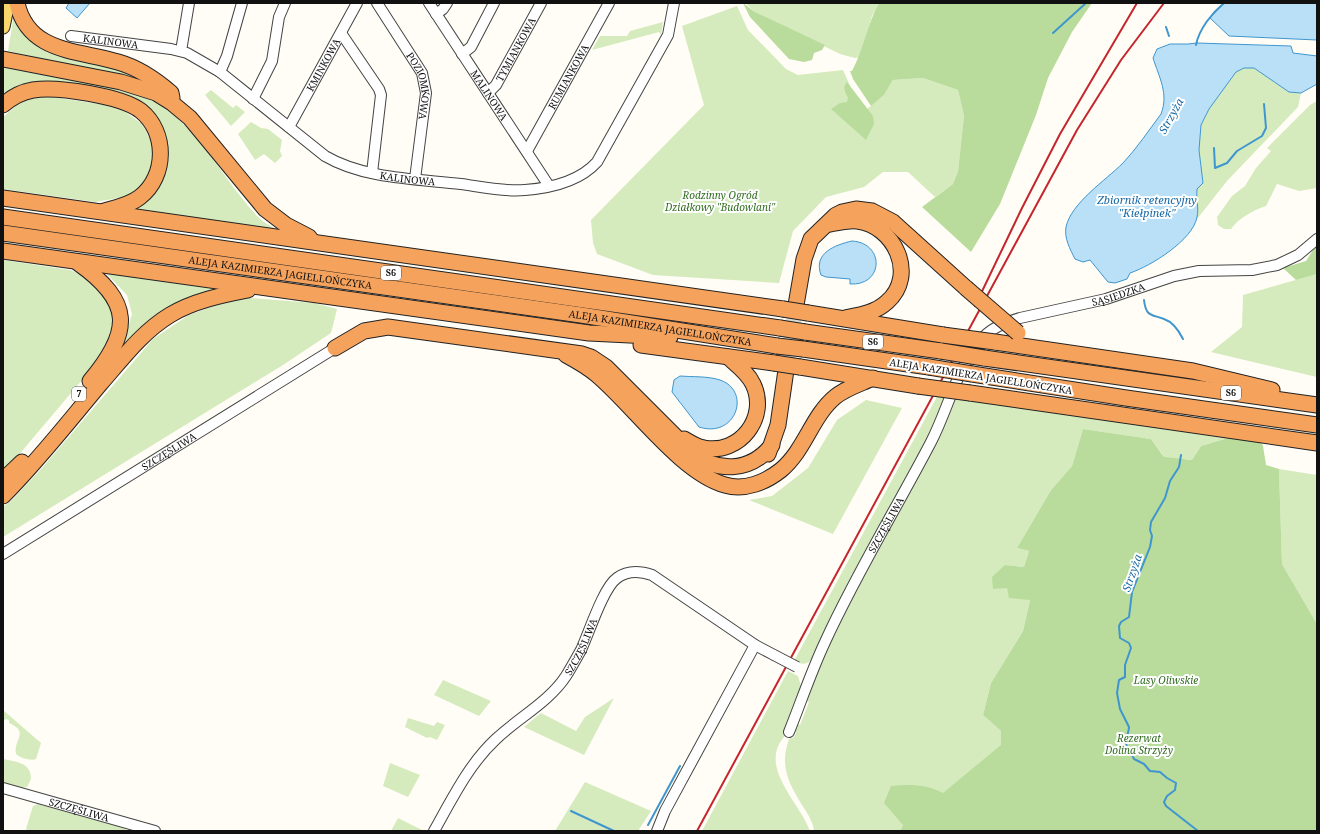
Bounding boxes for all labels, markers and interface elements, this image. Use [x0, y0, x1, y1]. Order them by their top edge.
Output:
street label: TYMIANKOWA [492, 14, 539, 84]
street label: KALINOWA [82, 31, 140, 52]
street label: KMINKOWA [303, 35, 344, 94]
street label: RUMIANKOWA [545, 41, 592, 112]
street label: POZIOMKOWA [403, 49, 434, 121]
street label: MALINOWA [468, 67, 512, 124]
water label: Strzyża [1155, 95, 1187, 136]
street label: KALINOWA [379, 168, 437, 189]
park label: Rodzinny Ogród Działkowy "Budowlani" [664, 188, 776, 214]
water label: Zbiornik retencyjny "Kiełpinek" [1096, 192, 1197, 220]
street label: ALEJA KAZIMIERZA JAGIELLOŃCZYKA [188, 252, 374, 292]
road number: S6 [381, 266, 401, 280]
street label: SĄSIEDZKA [1090, 279, 1147, 309]
street label: ALEJA KAZIMIERZA JAGIELLOŃCZYKA [568, 306, 754, 349]
road number: S6 [863, 335, 883, 349]
street label: ALEJA KAZIMIERZA JAGIELLOŃCZYKA [888, 355, 1074, 398]
road number: S6 [1221, 386, 1241, 400]
road number: 7 [72, 387, 86, 401]
street label: SZCZĘŚLIWA [139, 428, 199, 473]
street label: SZCZĘŚLIWA [865, 494, 907, 555]
water label: Strzyża [1118, 552, 1145, 594]
street label: SZCZĘŚLIWA [561, 615, 601, 678]
park label: Lasy Oliwskie [1133, 673, 1198, 687]
park label: Rezerwat Dolina Strzyży [1104, 731, 1173, 757]
street label: SZCZĘŚLIWA [47, 794, 112, 825]

